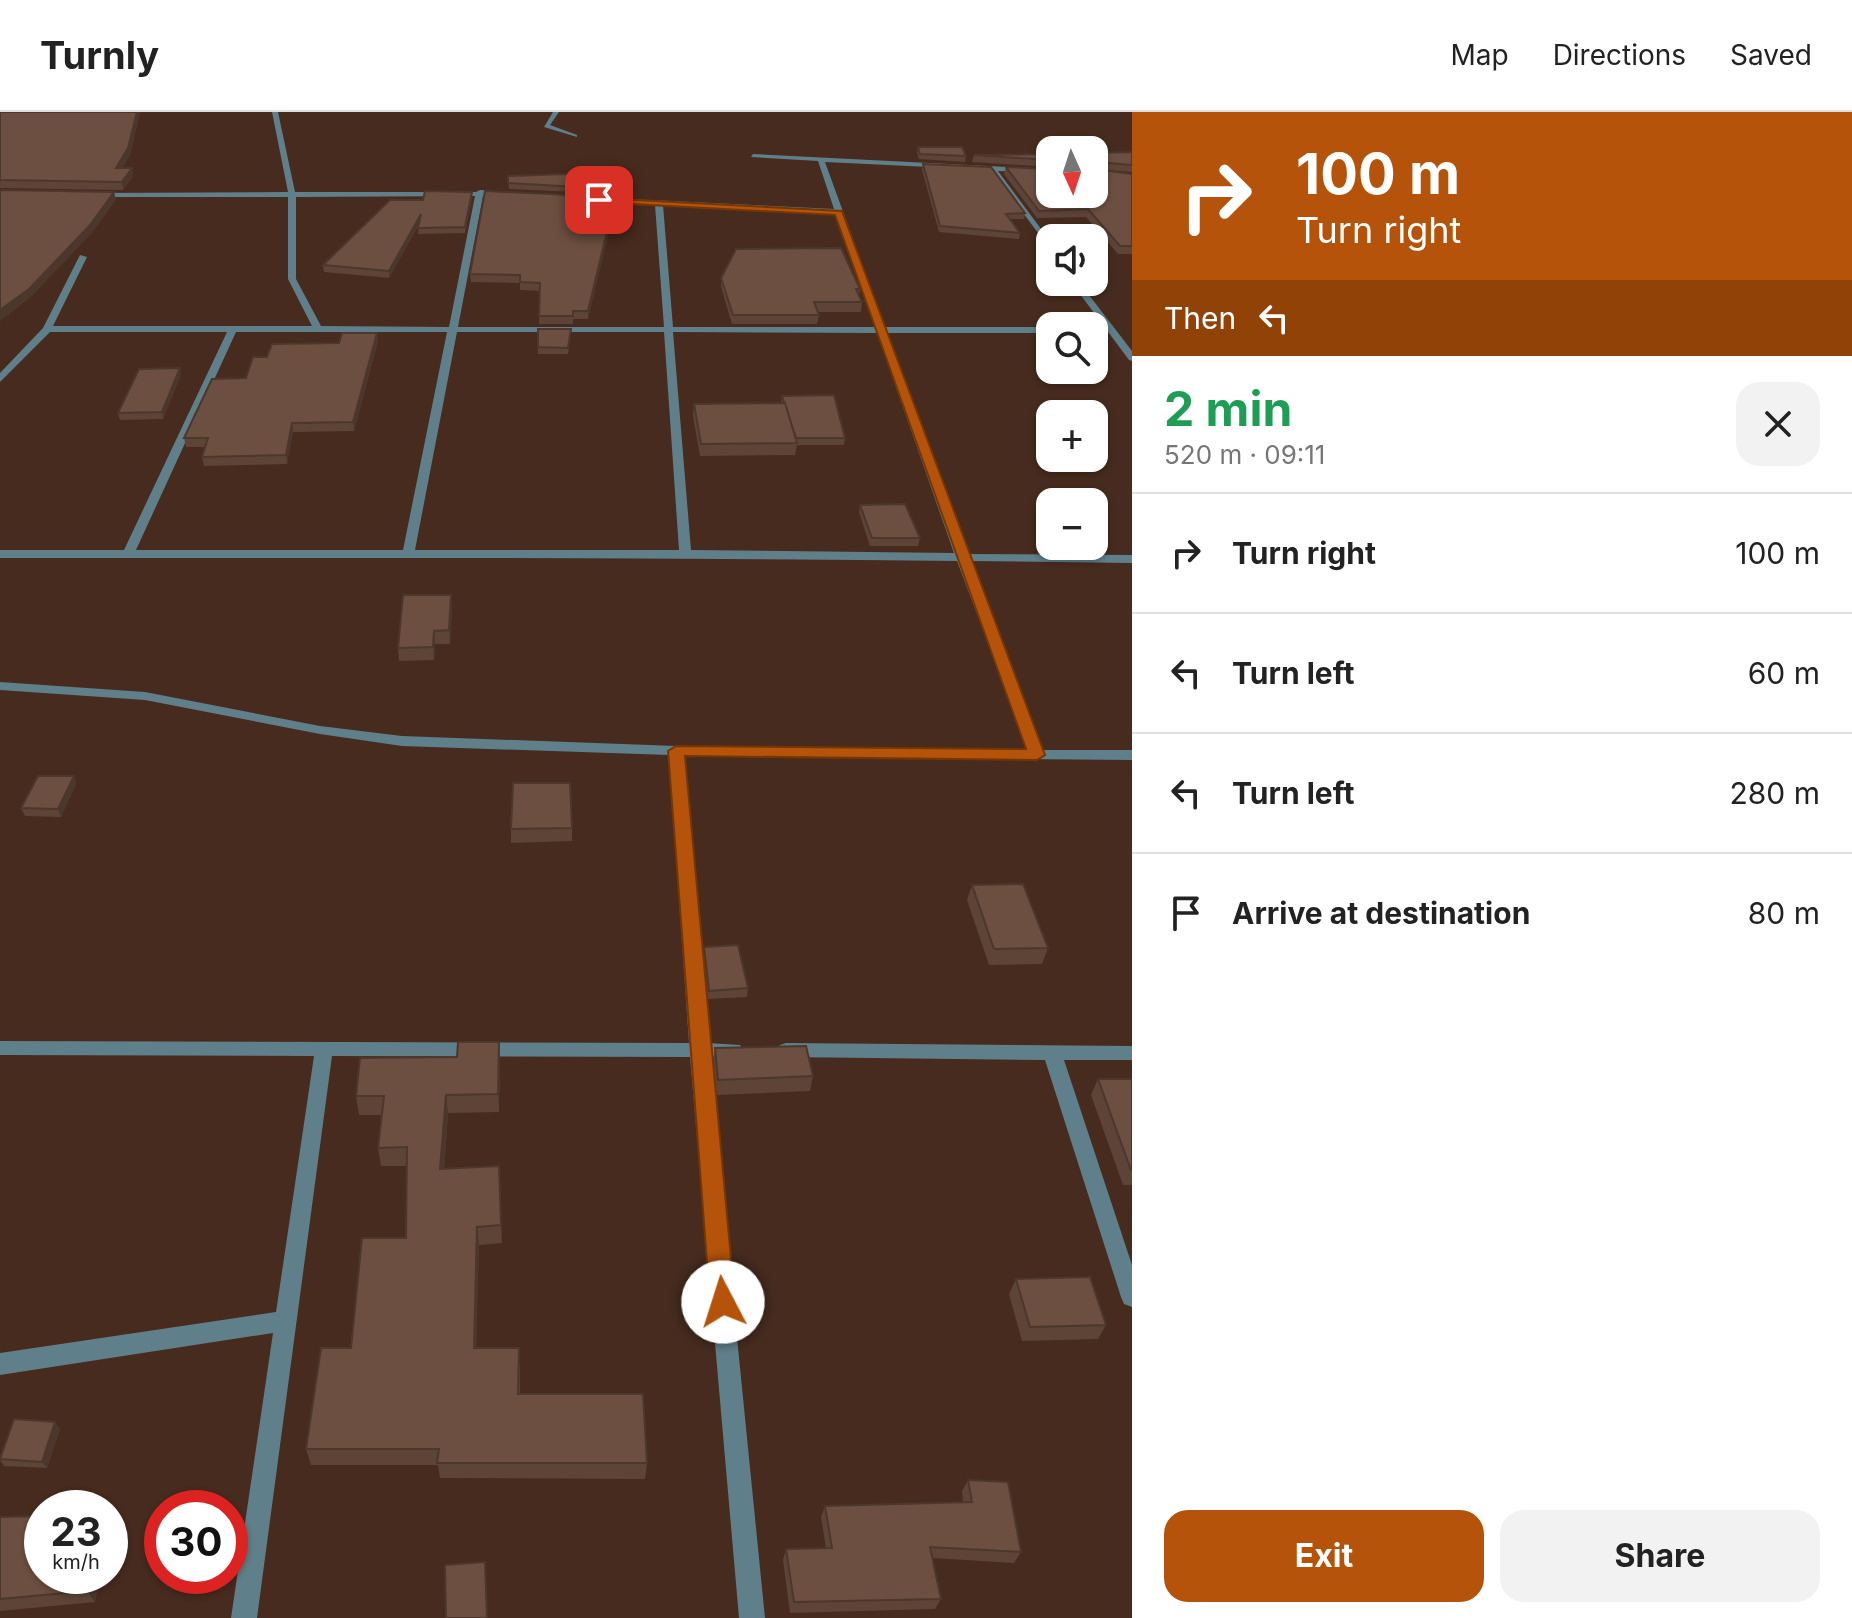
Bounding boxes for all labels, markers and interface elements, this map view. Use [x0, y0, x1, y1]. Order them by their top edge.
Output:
text: Turnly [40, 32, 159, 78]
text: Map [1450, 38, 1509, 72]
text: Directions [1553, 38, 1686, 72]
text: Saved [1730, 38, 1812, 72]
north arrow [1036, 136, 1108, 208]
map controls [1036, 136, 1108, 560]
text: 100 m [1296, 140, 1460, 208]
icon: right [1164, 144, 1268, 248]
pin [565, 166, 633, 234]
icon: arrive [577, 178, 621, 222]
text: Turn right [1296, 208, 1461, 252]
button: sound [1036, 224, 1108, 296]
icon: left [1252, 296, 1296, 340]
text: Then [1164, 300, 1236, 336]
button: search [1036, 312, 1108, 384]
text: 2 min [1164, 379, 1292, 438]
button: close [1736, 382, 1820, 466]
button: + [1036, 400, 1108, 472]
text: 520 m · 09:11 [1164, 439, 1325, 470]
button: − [1036, 488, 1108, 560]
icon: right [1164, 531, 1208, 575]
text: Turn right [1232, 535, 1376, 571]
text: 100 m [1735, 535, 1820, 571]
icon: left [1164, 651, 1208, 695]
text: Turn left [1232, 655, 1354, 691]
text: 60 m [1748, 655, 1820, 691]
icon: left [1164, 771, 1208, 815]
text: Turn left [1232, 775, 1354, 811]
text: 280 m [1730, 775, 1820, 811]
icon: arrive [1164, 891, 1208, 935]
text: Arrive at destination [1232, 895, 1530, 931]
text: 80 m [1748, 895, 1820, 931]
position arrow [681, 1260, 765, 1344]
speed limit sign: 30 [144, 1490, 248, 1594]
text: 23 [50, 1507, 102, 1556]
button: Exit [1164, 1510, 1484, 1602]
button: Share [1500, 1510, 1820, 1602]
text: km/h [52, 1550, 100, 1574]

